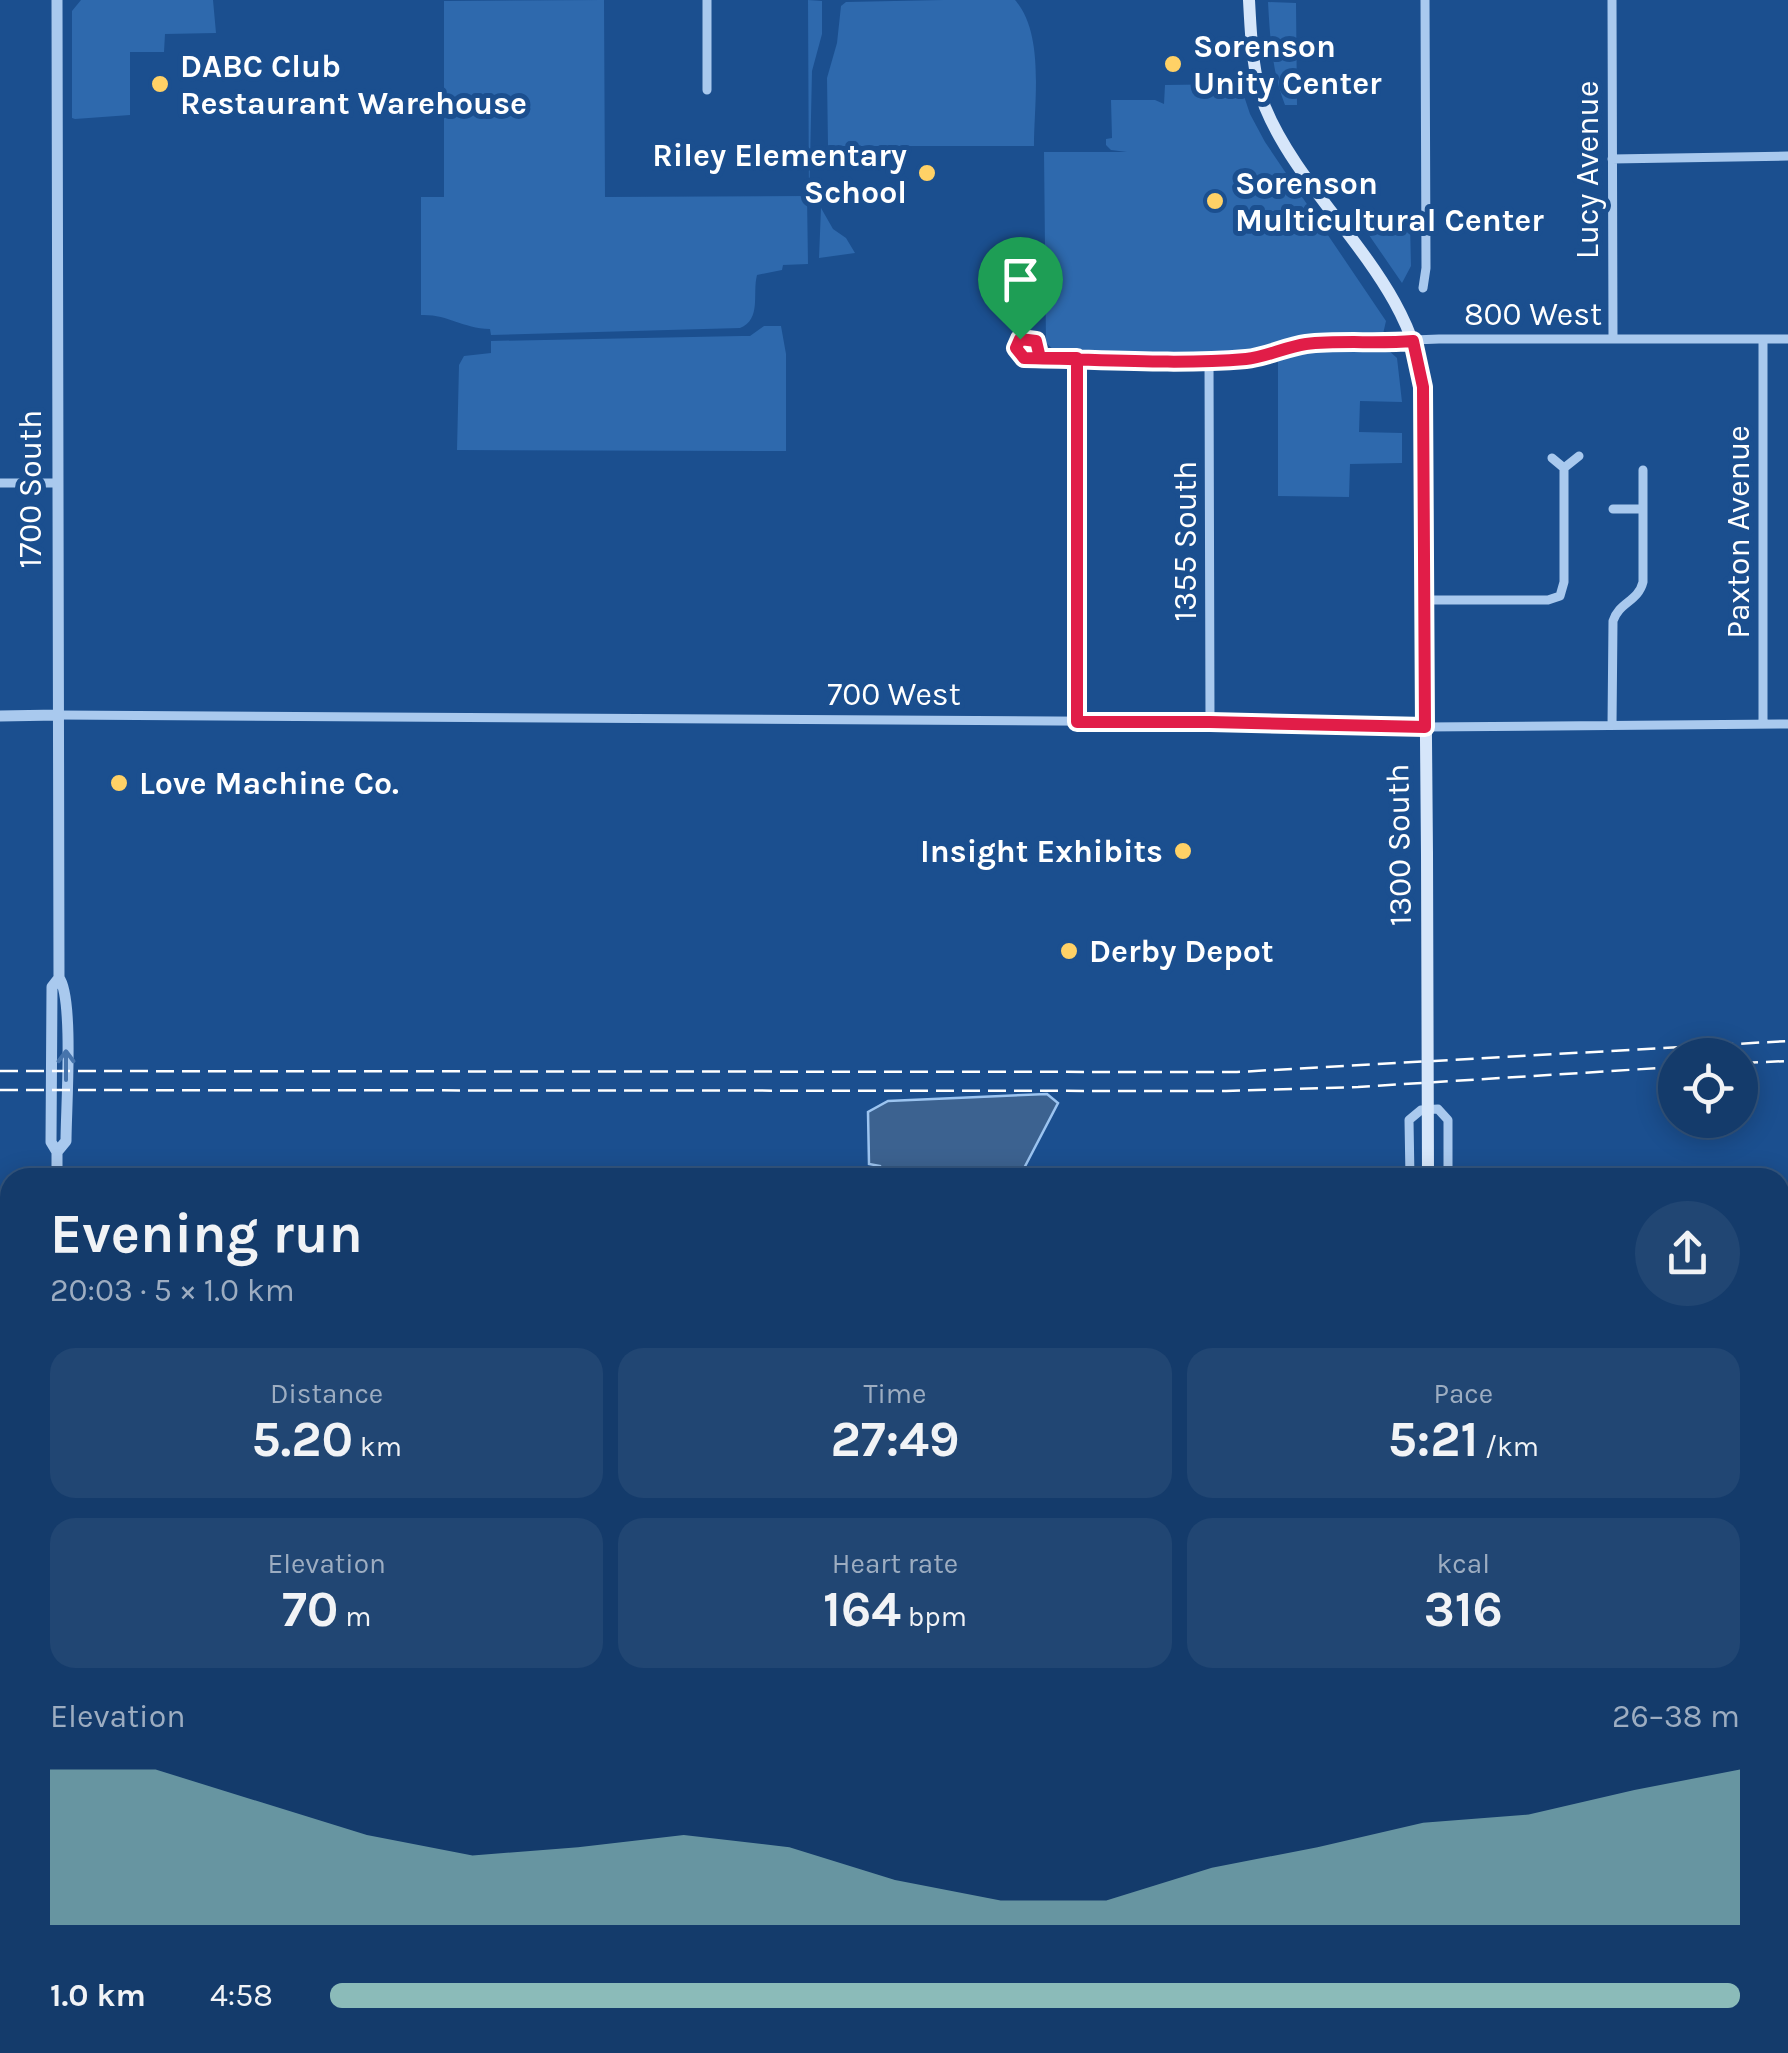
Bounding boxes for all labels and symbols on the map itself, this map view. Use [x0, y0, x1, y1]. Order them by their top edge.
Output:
place label: Sorenson Unity Center [1193, 28, 1382, 102]
place label: DABC Club Restaurant Warehouse [180, 48, 527, 122]
marker: Sorenson Unity Center [1162, 53, 1184, 75]
marker: DABC Club Restaurant Warehouse [149, 73, 171, 95]
street label: Lucy Avenue [1569, 81, 1606, 259]
place label: Riley Elementary School [652, 137, 907, 211]
marker: Riley Elementary School [916, 162, 938, 184]
place label: Sorenson Multicultural Center [1235, 165, 1544, 239]
marker: Sorenson Multicultural Center [1204, 190, 1226, 212]
pin [978, 237, 1063, 340]
street label: 800 West [1464, 296, 1602, 333]
street label: 1700 South [12, 410, 49, 568]
street label: Paxton Avenue [1720, 425, 1757, 639]
street label: 1355 South [1167, 461, 1204, 621]
street label: 700 West [827, 676, 961, 713]
street label: 1300 South [1379, 763, 1419, 927]
place label: Love Machine Co. [139, 765, 399, 802]
marker: Love Machine Co. [108, 772, 130, 794]
place label: Insight Exhibits [920, 833, 1163, 870]
marker: Insight Exhibits [1172, 840, 1194, 862]
place label: Derby Depot [1089, 933, 1274, 970]
marker: Derby Depot [1058, 940, 1080, 962]
one-way arrow [56, 1050, 76, 1082]

